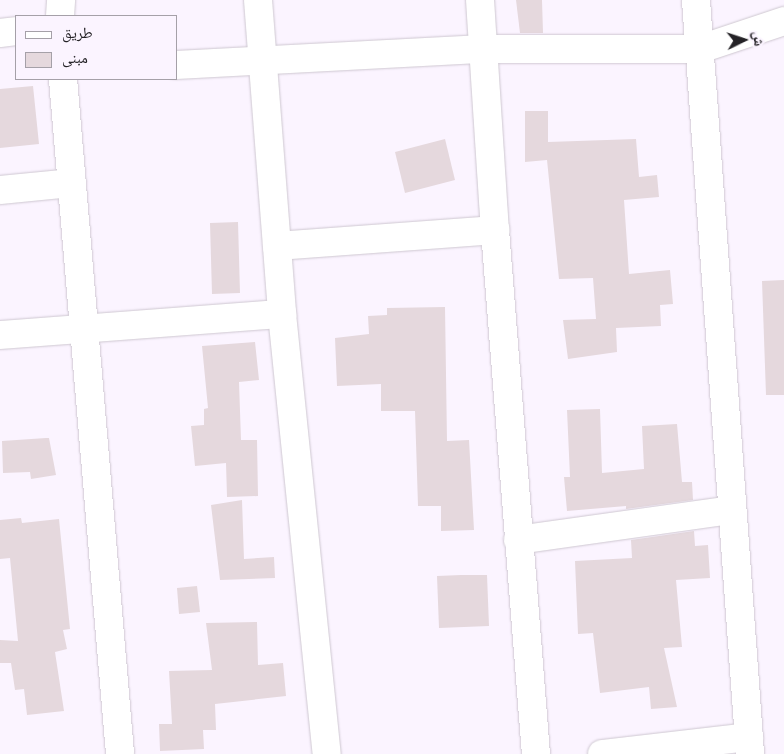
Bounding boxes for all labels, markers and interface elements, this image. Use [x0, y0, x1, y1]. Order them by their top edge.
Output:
legend [15, 15, 178, 80]
north arrow [719, 15, 769, 65]
text: طريق [62, 23, 93, 42]
text: ش [749, 31, 768, 47]
text: مبنى [62, 48, 88, 67]

